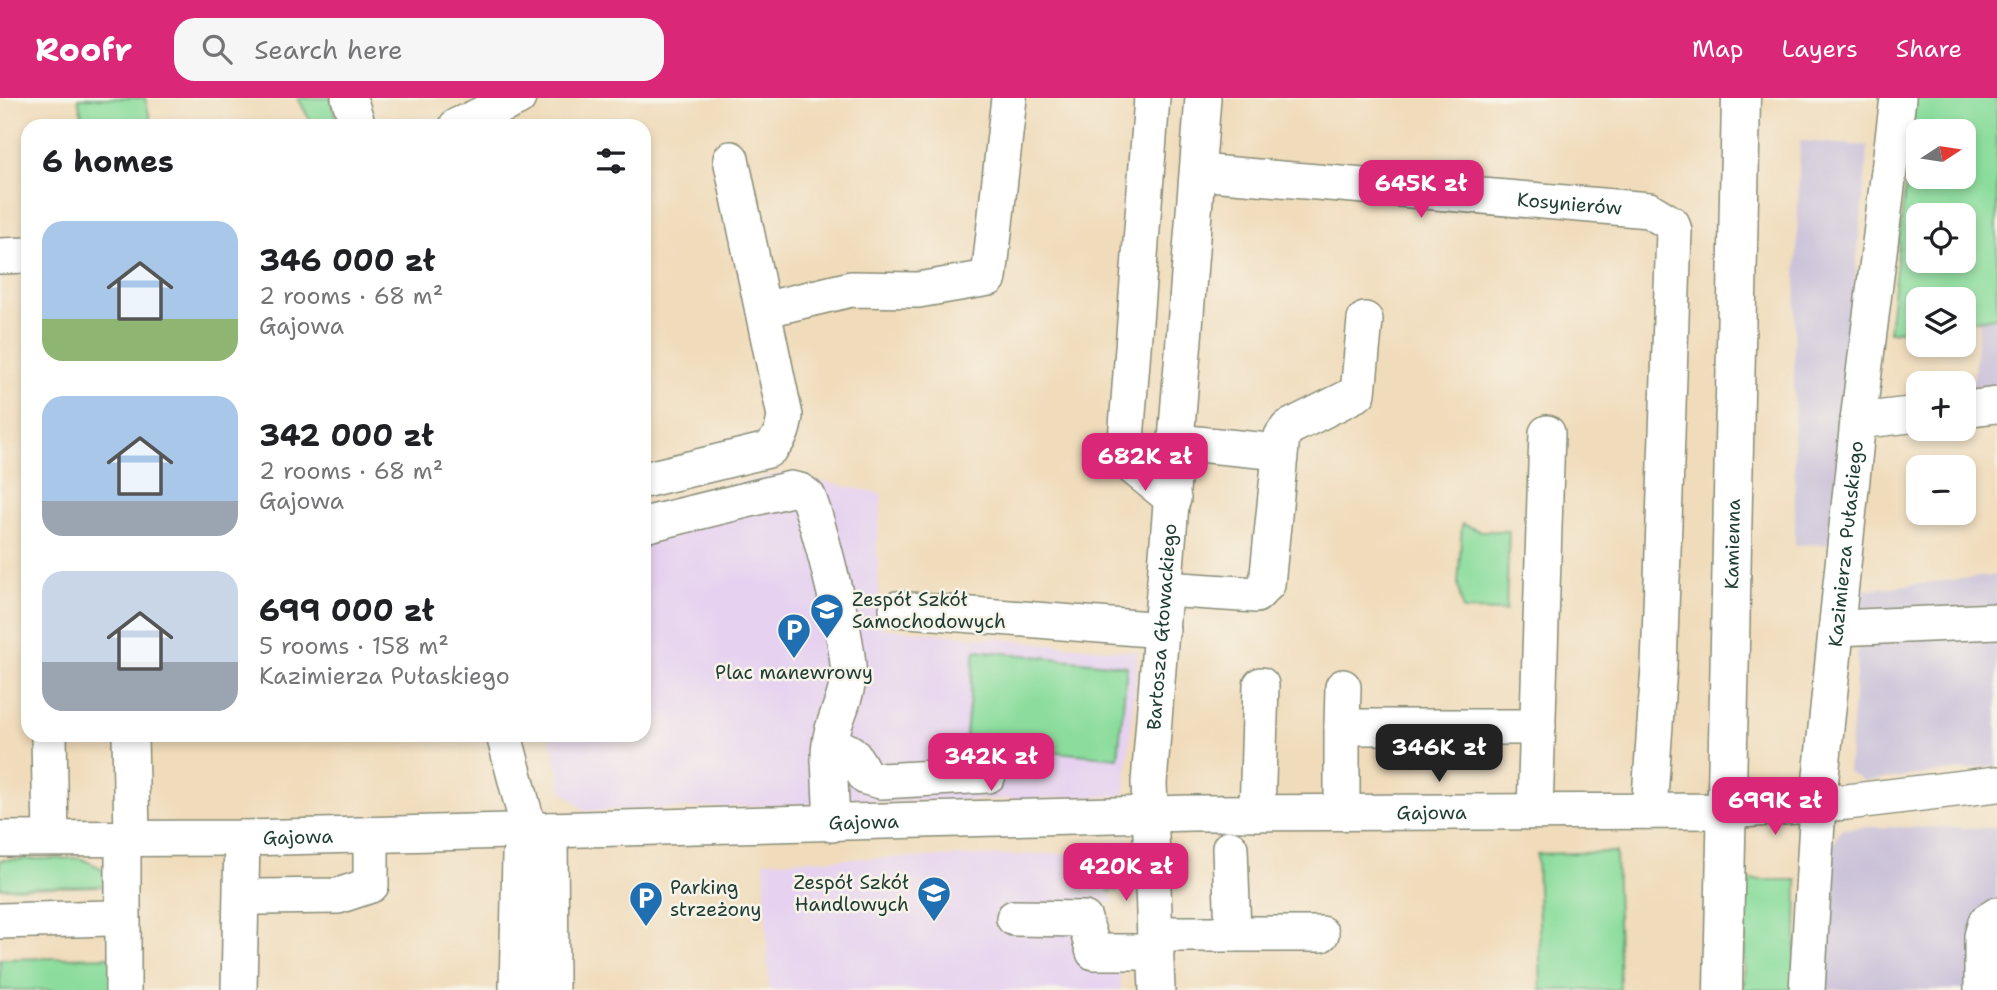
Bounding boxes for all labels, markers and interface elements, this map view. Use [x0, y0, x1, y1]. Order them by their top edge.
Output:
search box [174, 18, 664, 81]
text: Roofr [35, 27, 132, 72]
icon: search [198, 30, 236, 68]
text: Search here [254, 32, 403, 67]
text: Map [1692, 33, 1743, 65]
text: Layers [1781, 33, 1858, 65]
text: Share [1896, 33, 1962, 65]
north arrow [1906, 119, 1976, 189]
map controls [1906, 119, 1976, 525]
text: 6 homes [42, 141, 174, 182]
icon: filters [592, 142, 630, 180]
pin: 645K zł [1356, 160, 1486, 220]
text: 645K zł [1375, 168, 1467, 198]
street label: Kosynierów [1516, 187, 1623, 221]
button: locate [1906, 203, 1976, 273]
text: 346 000 zł [259, 240, 435, 281]
icon: home [98, 249, 182, 333]
text: 2 rooms · 68 m² [259, 281, 443, 311]
button: layers [1906, 287, 1976, 357]
text: Gajowa [259, 311, 344, 341]
button: + [1906, 371, 1976, 441]
text: 342 000 zł [259, 415, 434, 456]
icon: home [98, 424, 182, 508]
pin: 682K zł [1080, 434, 1210, 493]
street label: Kazimierza Pułaskiego [1823, 439, 1869, 648]
text: 682K zł [1098, 441, 1192, 471]
button: − [1906, 455, 1976, 525]
text: 2 rooms · 68 m² [259, 456, 443, 486]
text: Gajowa [259, 486, 344, 516]
street label: Kamienna [1719, 498, 1746, 590]
street label: Bartosza Głowackiego [1141, 522, 1182, 731]
place label: Zespół Szkół Samochodowych [852, 587, 1006, 634]
text: 699 000 zł [259, 590, 434, 631]
school or university icon: Zespół Szkół Samochodowych [808, 591, 846, 640]
icon: home [98, 599, 182, 683]
parking icon: Plac manewrowy [775, 611, 813, 660]
text: 5 rooms · 158 m² [259, 631, 449, 661]
place label: Plac manewrowy [715, 660, 873, 685]
text: Kazimierza Pułaskiego [259, 661, 510, 691]
pin: 346K zł [1374, 724, 1504, 784]
text: 346K zł [1392, 732, 1486, 762]
pin: 342K zł [926, 734, 1056, 793]
text: 342K zł [944, 741, 1038, 771]
pin: 699K zł [1710, 778, 1840, 837]
text: 699K zł [1728, 785, 1822, 815]
street label: Gajowa [1396, 800, 1467, 825]
street label: Gajowa [828, 809, 899, 836]
street label: Gajowa [263, 824, 334, 850]
pin: 420K zł [1061, 844, 1191, 903]
text: 420K zł [1079, 851, 1173, 881]
place label: Zespół Szkół Handlowych [793, 870, 909, 917]
school or university icon: Zespół Szkół Handlowych [915, 874, 953, 923]
place label: Parking strzeżony [670, 875, 761, 922]
parking icon: Parking strzeżony [627, 879, 665, 928]

